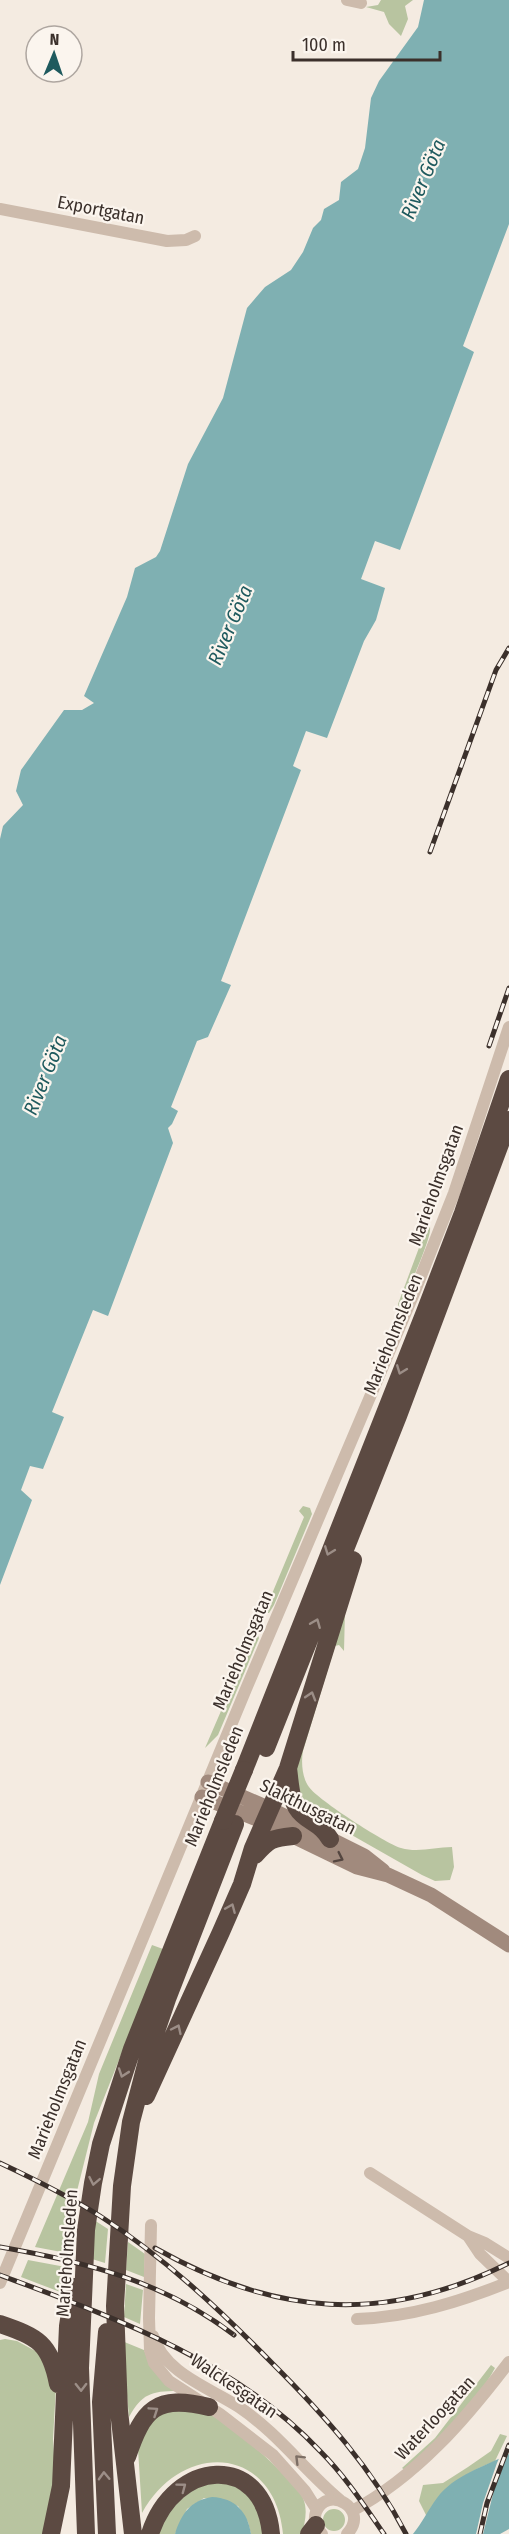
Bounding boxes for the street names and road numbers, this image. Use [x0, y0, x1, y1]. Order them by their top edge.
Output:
street label: Exportgatan [56, 191, 146, 229]
street label: Marieholmsgatan [404, 1121, 468, 1249]
street label: Marieholmsleden [359, 1270, 427, 1398]
street label: Marieholmsgatan [208, 1587, 278, 1713]
street label: Marieholmsleden [180, 1722, 248, 1850]
street label: Slakthusgatan [256, 1774, 360, 1840]
street label: Marieholmsgatan [23, 2036, 91, 2162]
street label: Marieholmsleden [52, 2188, 82, 2318]
street label: Walckesgatan [186, 2349, 282, 2423]
street label: Waterloogatan [390, 2371, 480, 2465]

